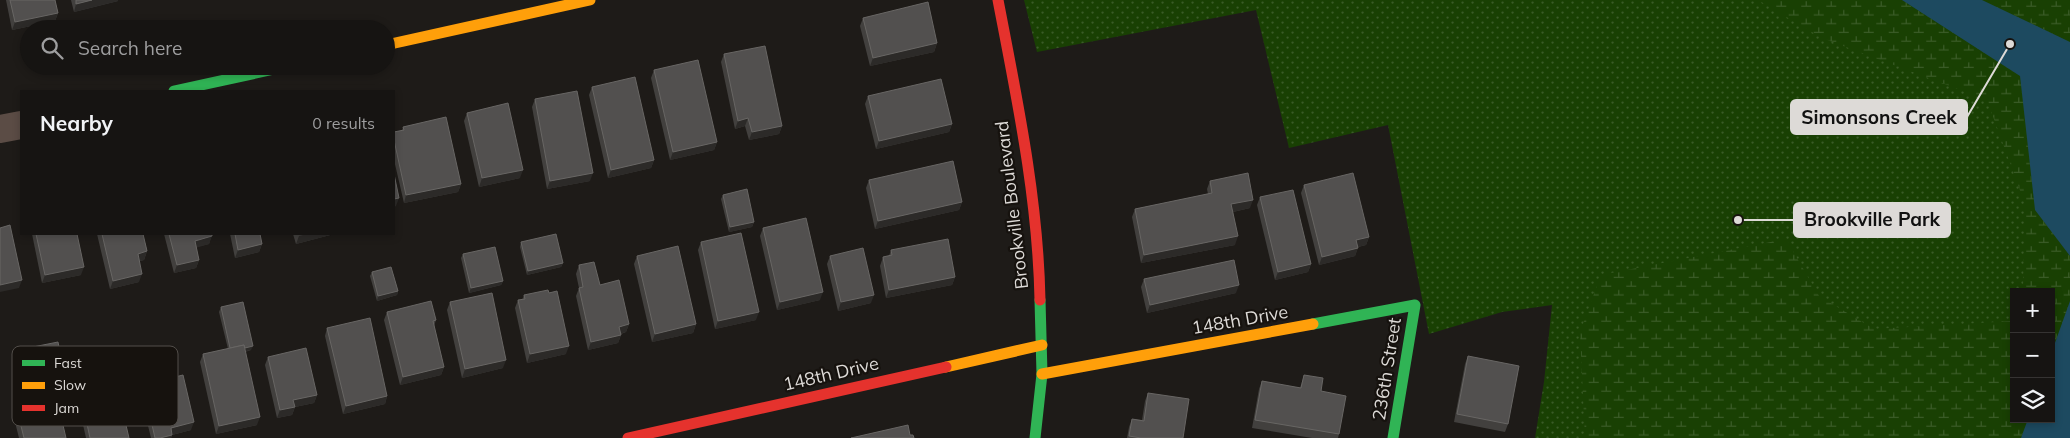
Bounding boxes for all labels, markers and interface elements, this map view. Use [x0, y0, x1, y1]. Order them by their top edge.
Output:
search box [20, 20, 395, 75]
icon: search [38, 34, 66, 62]
text: Search here [78, 36, 182, 60]
callout: Simonsons Creek [1791, 100, 1967, 134]
text: Simonsons Creek [1801, 105, 1957, 129]
text: Nearby [40, 110, 113, 136]
text: 0 results [312, 113, 375, 133]
street label: Brookville Boulevard [990, 120, 1033, 291]
callout: Brookville Park [1794, 203, 1950, 237]
text: Brookville Park [1804, 207, 1940, 231]
map controls [2010, 288, 2055, 423]
button: + [2010, 288, 2055, 333]
street label: 148th Drive [1190, 300, 1290, 339]
street label: 236th Street [1367, 316, 1406, 422]
button: − [2010, 333, 2055, 378]
legend [12, 346, 178, 426]
street label: 148th Drive [781, 351, 881, 396]
text: Fast [54, 354, 82, 372]
text: Slow [54, 376, 86, 394]
button: layers [2010, 378, 2055, 423]
text: Jam [54, 399, 79, 417]

